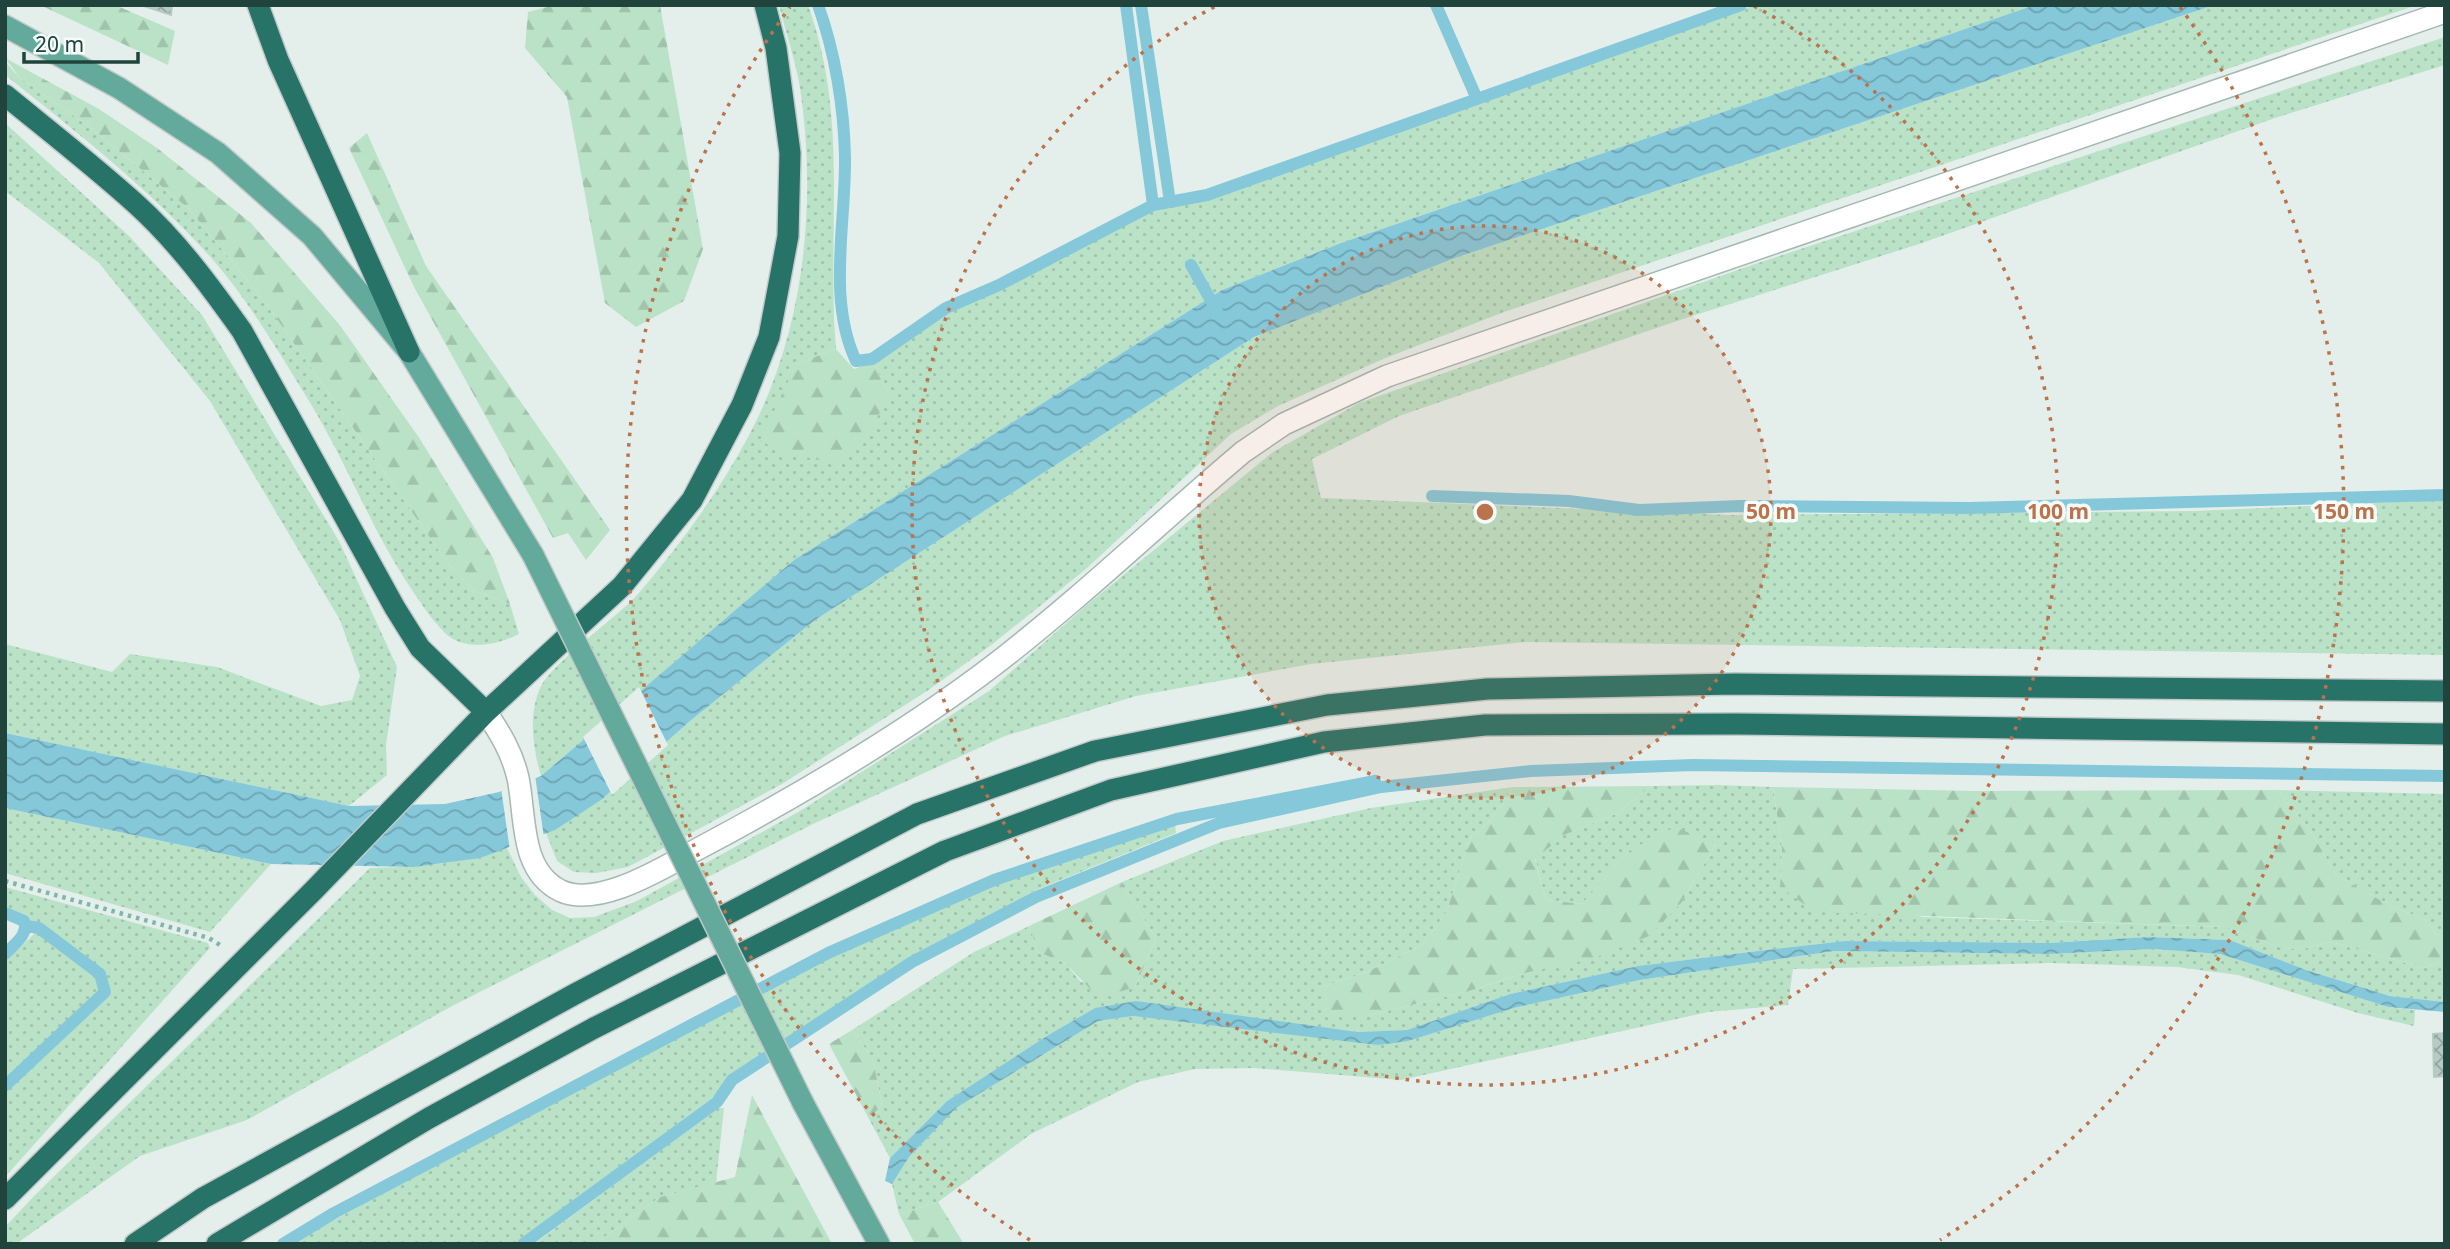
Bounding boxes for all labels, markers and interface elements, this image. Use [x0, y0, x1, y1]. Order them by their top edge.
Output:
scale bar [24, 21, 138, 65]
text: 20 m [35, 30, 84, 58]
text: 50 m [1746, 497, 1796, 525]
text: 100 m [2027, 497, 2089, 525]
text: 150 m [2313, 497, 2375, 525]
centre of rings [1473, 500, 1497, 524]

